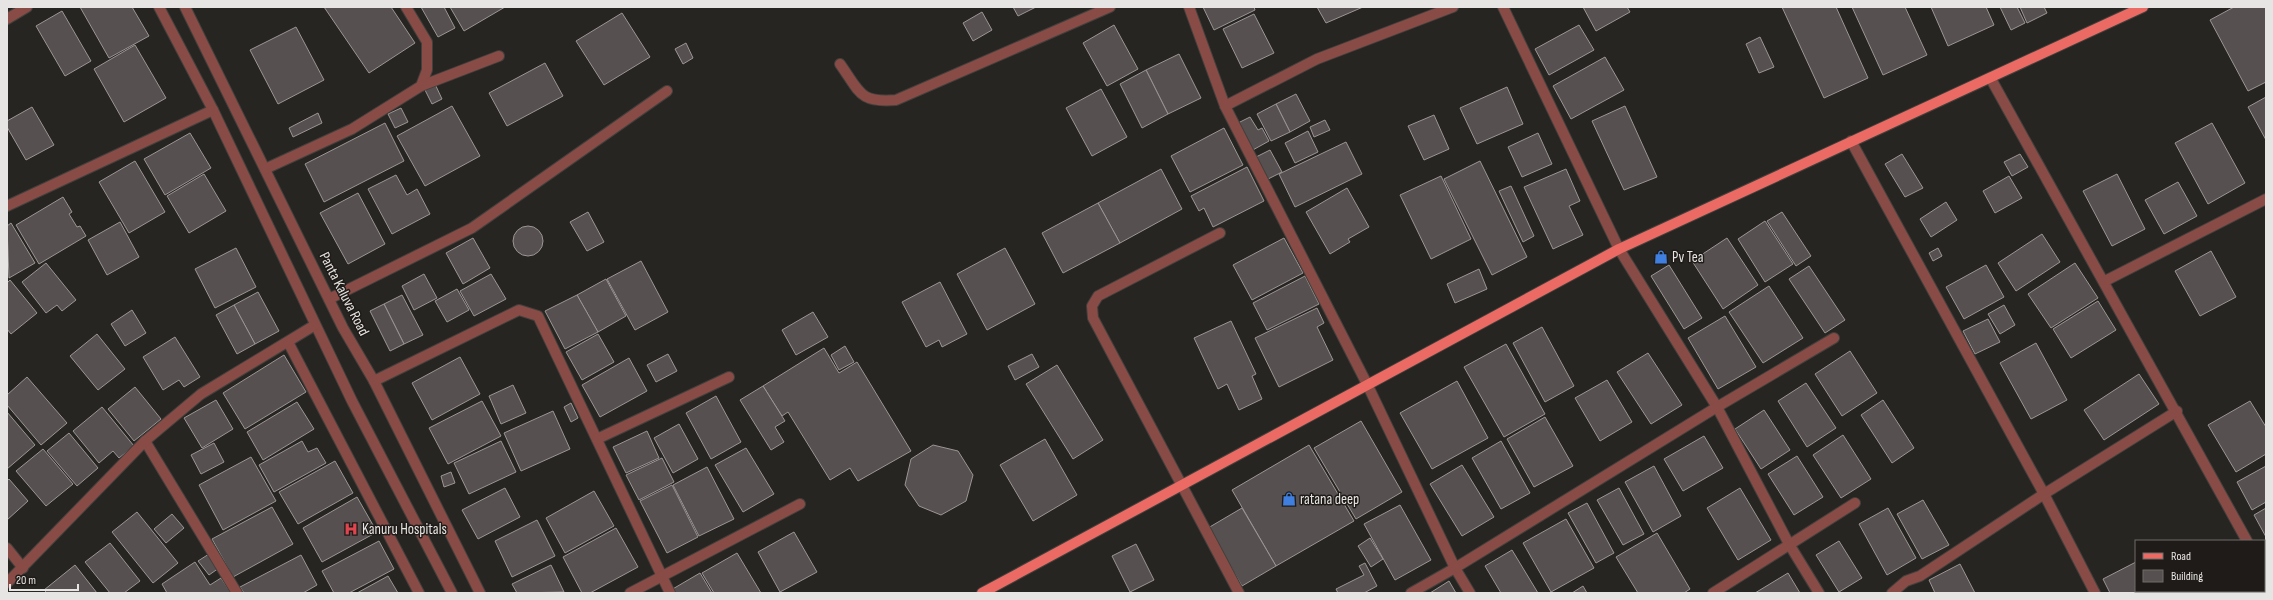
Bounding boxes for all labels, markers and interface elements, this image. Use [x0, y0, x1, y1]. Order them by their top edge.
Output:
place label: Pv Tea [1672, 248, 1704, 267]
street label: Panta Kaluva Road [315, 249, 373, 339]
shop icon: Pv Tea [1653, 249, 1669, 265]
place label: ratana deep [1300, 490, 1359, 509]
shop icon: ratana deep [1281, 491, 1297, 507]
place label: Kanuru Hospitals [362, 520, 447, 539]
hospital icon: Kanuru Hospitals [343, 521, 359, 537]
legend [2135, 540, 2265, 592]
text: Road [2171, 549, 2191, 564]
scale bar [10, 566, 78, 592]
text: Building [2171, 569, 2203, 584]
text: 20 m [16, 573, 36, 588]

